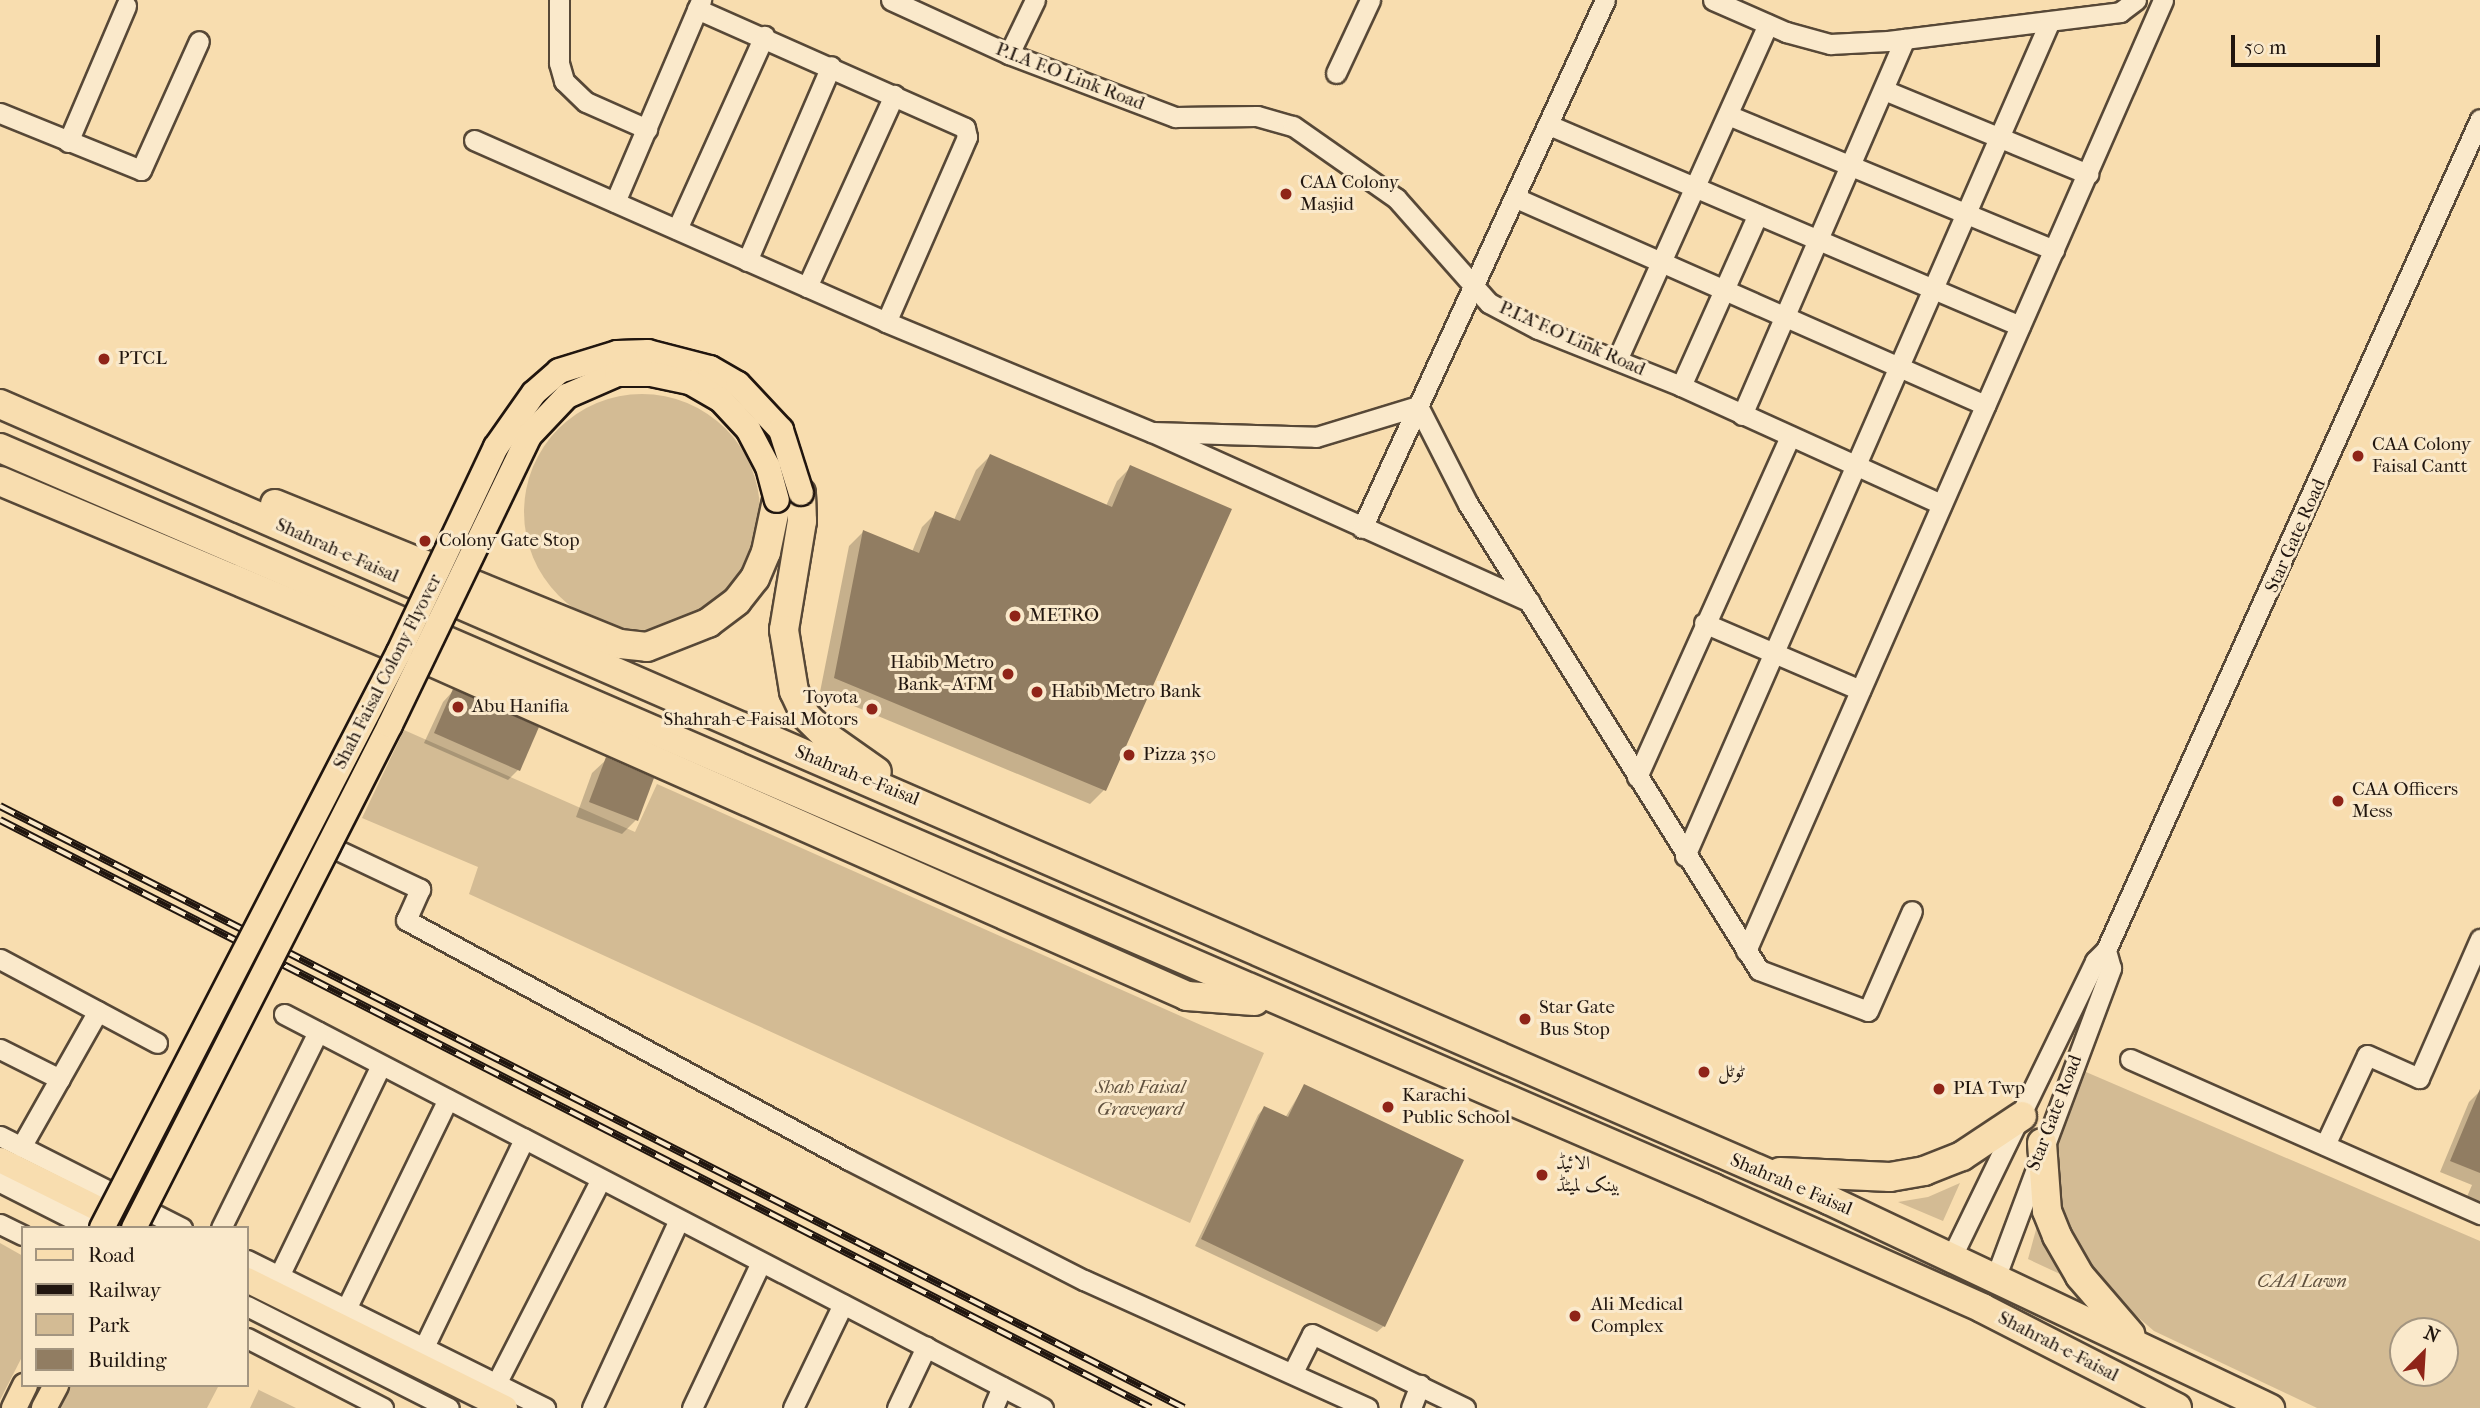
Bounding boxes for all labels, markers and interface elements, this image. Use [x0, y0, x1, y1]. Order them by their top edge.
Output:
scale bar [2235, 21, 2384, 65]
text: 50 m [2244, 35, 2287, 59]
street label: P.I.A F.O Link Road [992, 38, 1148, 116]
place label: CAA Colony Masjid [1300, 172, 1399, 216]
marker: CAA Colony Masjid [1278, 186, 1294, 202]
street label: P.I.A F.O Link Road [1495, 297, 1649, 381]
place label: PTCL [118, 348, 167, 370]
marker: PTCL [96, 351, 112, 367]
place label: CAA Colony Faisal Cantt [2372, 434, 2471, 478]
marker: CAA Colony Faisal Cantt [2350, 448, 2366, 464]
street label: Star Gate Road [2261, 475, 2331, 597]
street label: Shahrah-e-Faisal [272, 514, 402, 588]
place label: Colony Gate Stop [439, 530, 580, 552]
marker: Colony Gate Stop [417, 533, 433, 549]
street label: Shah Faisal Colony Flyover [329, 571, 447, 773]
place label: METRO [1029, 605, 1099, 627]
marker: METRO [1007, 608, 1023, 624]
place label: Habib Metro Bank - ATM [890, 652, 994, 696]
marker: Habib Metro Bank - ATM [1000, 666, 1016, 682]
place label: Habib Metro Bank [1051, 681, 1201, 703]
marker: Habib Metro Bank [1029, 684, 1045, 700]
place label: Toyota Shahrah-e-Faisal Motors [664, 687, 858, 731]
place label: Abu Hanifia [472, 696, 569, 718]
marker: Abu Hanifia [450, 699, 466, 715]
marker: Toyota Shahrah-e-Faisal Motors [864, 701, 880, 717]
street label: Shahrah-e-Faisal [791, 741, 923, 811]
place label: Pizza 350 [1143, 744, 1216, 766]
marker: Pizza 350 [1121, 747, 1137, 763]
place label: CAA Officers Mess [2352, 779, 2458, 823]
marker: CAA Officers Mess [2330, 793, 2346, 809]
place label: Star Gate Bus Stop [1539, 997, 1615, 1041]
marker: Star Gate Bus Stop [1517, 1011, 1533, 1027]
street label: Star Gate Road [2022, 1052, 2088, 1174]
place label: ٹوٹل [1718, 1061, 1744, 1083]
marker: ٹوٹل [1696, 1064, 1712, 1080]
park label: Shah Faisal Graveyard [1095, 1077, 1185, 1121]
place label: PIA Twp [1953, 1078, 2025, 1100]
marker: PIA Twp [1931, 1081, 1947, 1097]
place label: Karachi Public School [1402, 1085, 1510, 1129]
marker: Karachi Public School [1380, 1099, 1396, 1115]
street label: Shahrah e Faisal [1726, 1149, 1856, 1221]
place label: الائیڈ بینک لمیٹڈ [1556, 1153, 1620, 1197]
marker: الائیڈ بینک لمیٹڈ [1534, 1167, 1550, 1183]
legend [21, 1226, 248, 1387]
text: Road [88, 1243, 135, 1267]
park label: CAA Lawn [2257, 1271, 2347, 1293]
text: Railway [88, 1278, 161, 1302]
place label: Ali Medical Complex [1591, 1294, 1683, 1338]
marker: Ali Medical Complex [1565, 1306, 1585, 1326]
street label: Shahrah-e-Faisal [1994, 1307, 2122, 1387]
text: Park [88, 1313, 130, 1337]
north arrow [2389, 1317, 2459, 1387]
text: N [2421, 1322, 2443, 1348]
text: Building [88, 1348, 166, 1372]

